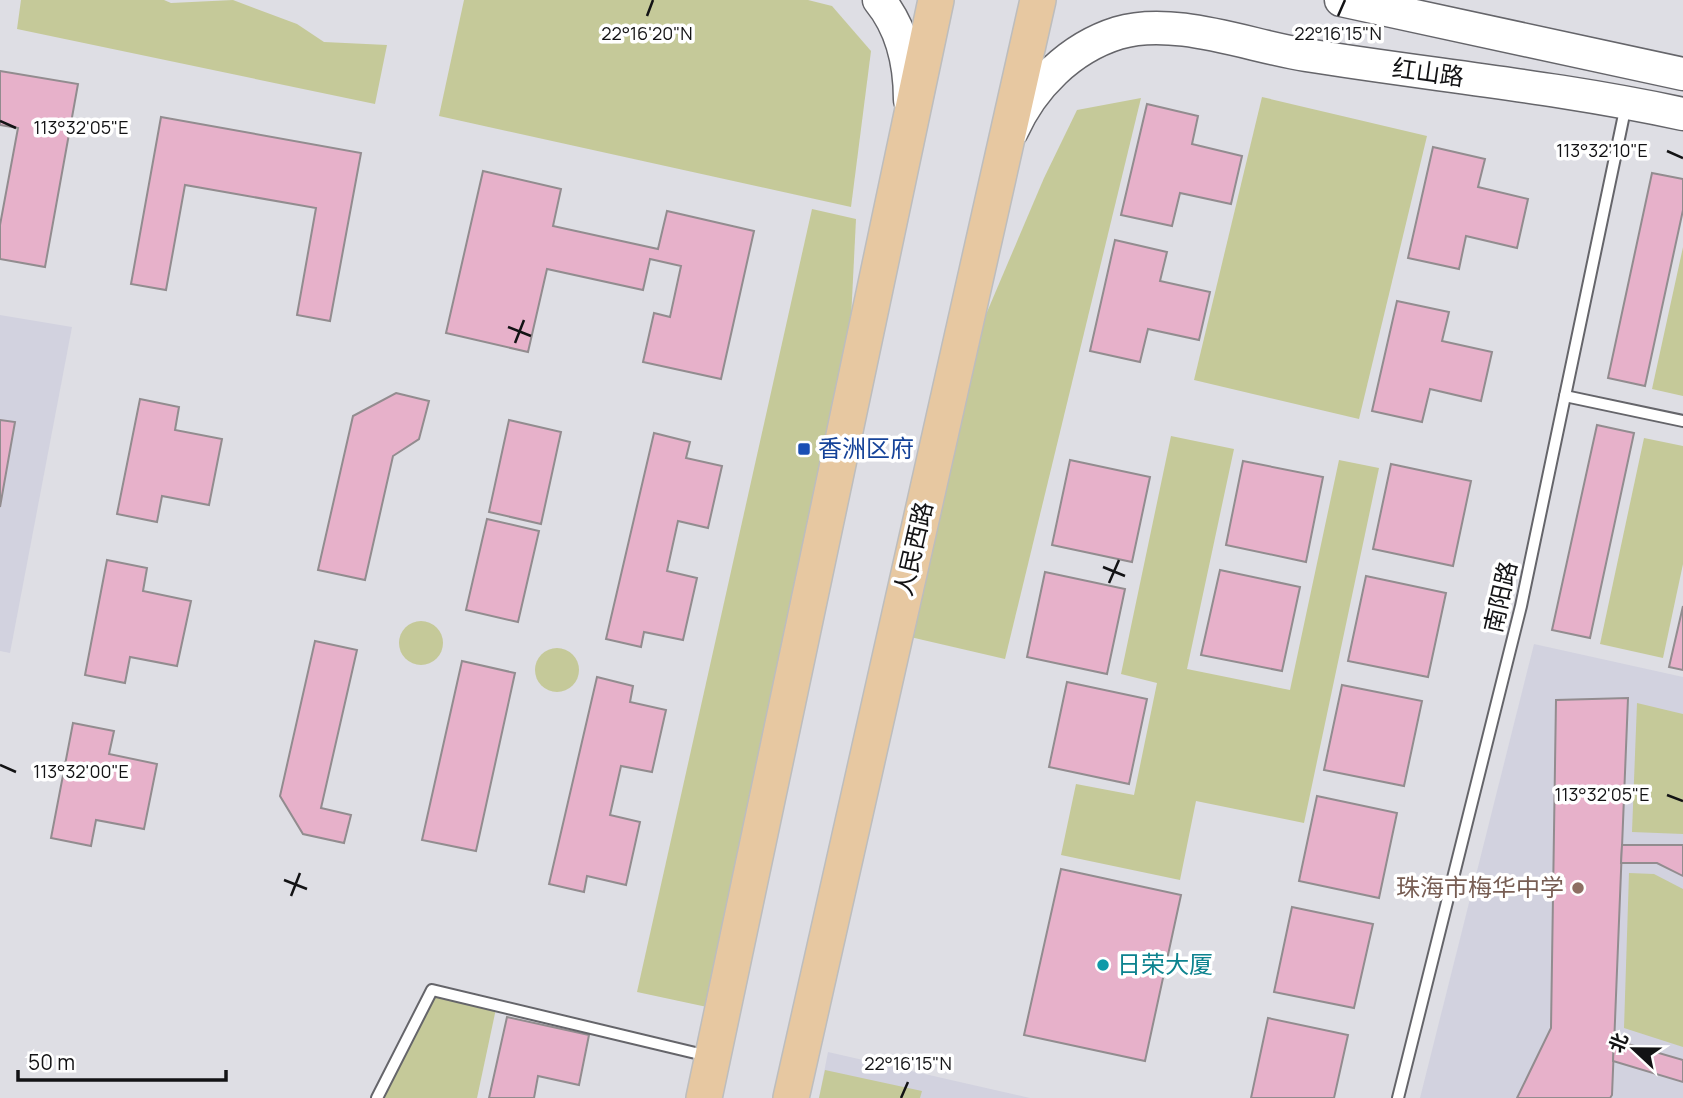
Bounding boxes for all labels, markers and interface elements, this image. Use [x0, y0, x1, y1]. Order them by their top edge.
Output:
text: 22°16'20"N [601, 21, 693, 45]
text: 22°16'15"N [1294, 21, 1382, 45]
street label: 红山路 [1390, 50, 1466, 93]
text: 113°32'05"E [34, 115, 128, 139]
text: 113°32'10"E [1556, 138, 1648, 162]
place label: 香洲区府 [818, 431, 914, 464]
marker: 香洲区府 [796, 441, 812, 457]
street label: 人民西路 [886, 498, 939, 599]
street label: 南阳路 [1475, 558, 1524, 635]
text: 113°32'00"E [33, 759, 129, 783]
text: 113°32'05"E [1555, 782, 1649, 806]
place label: 珠海市梅华中学 [1396, 870, 1564, 903]
marker: 珠海市梅华中学 [1570, 880, 1586, 896]
place label: 日荣大厦 [1117, 947, 1213, 980]
marker: 日荣大厦 [1095, 957, 1111, 973]
north arrow [1599, 1014, 1669, 1084]
text: 北 [1603, 1029, 1634, 1056]
scale bar [18, 1038, 226, 1082]
text: 50 m [28, 1048, 75, 1076]
text: 22°16'15"N [864, 1051, 952, 1075]

